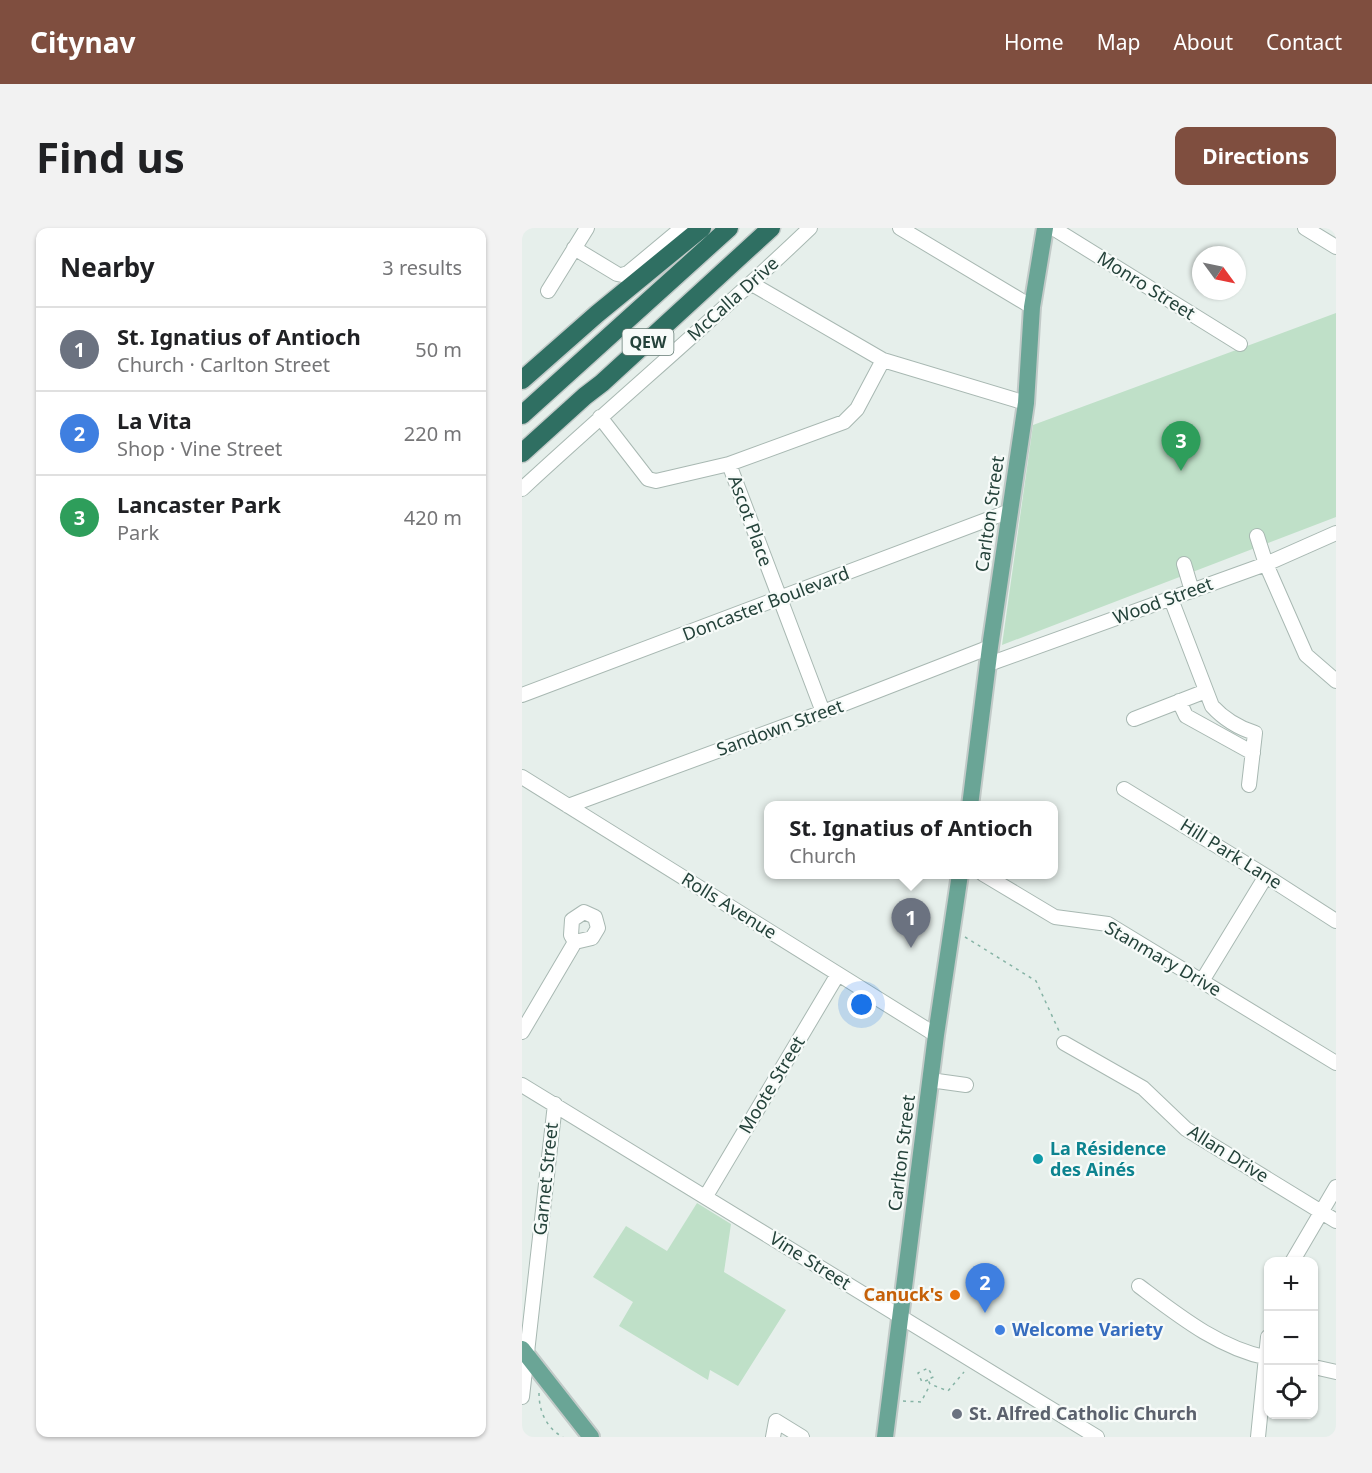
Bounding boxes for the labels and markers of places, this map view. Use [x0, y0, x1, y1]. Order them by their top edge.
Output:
pin: 3 [1162, 422, 1200, 471]
pin: 1 [892, 898, 930, 948]
place label: La Résidence des Ainés [1050, 1136, 1166, 1181]
marker: La Résidence des Ainés [1031, 1152, 1045, 1166]
pin: 2 [966, 1264, 1004, 1313]
place label: Canuck's [864, 1282, 943, 1306]
marker: Canuck's [948, 1288, 962, 1302]
place label: Welcome Variety [1012, 1317, 1164, 1341]
marker: Welcome Variety [993, 1323, 1007, 1337]
place label: St. Alfred Catholic Church [969, 1401, 1197, 1425]
marker: St. Alfred Catholic Church [950, 1407, 964, 1421]

